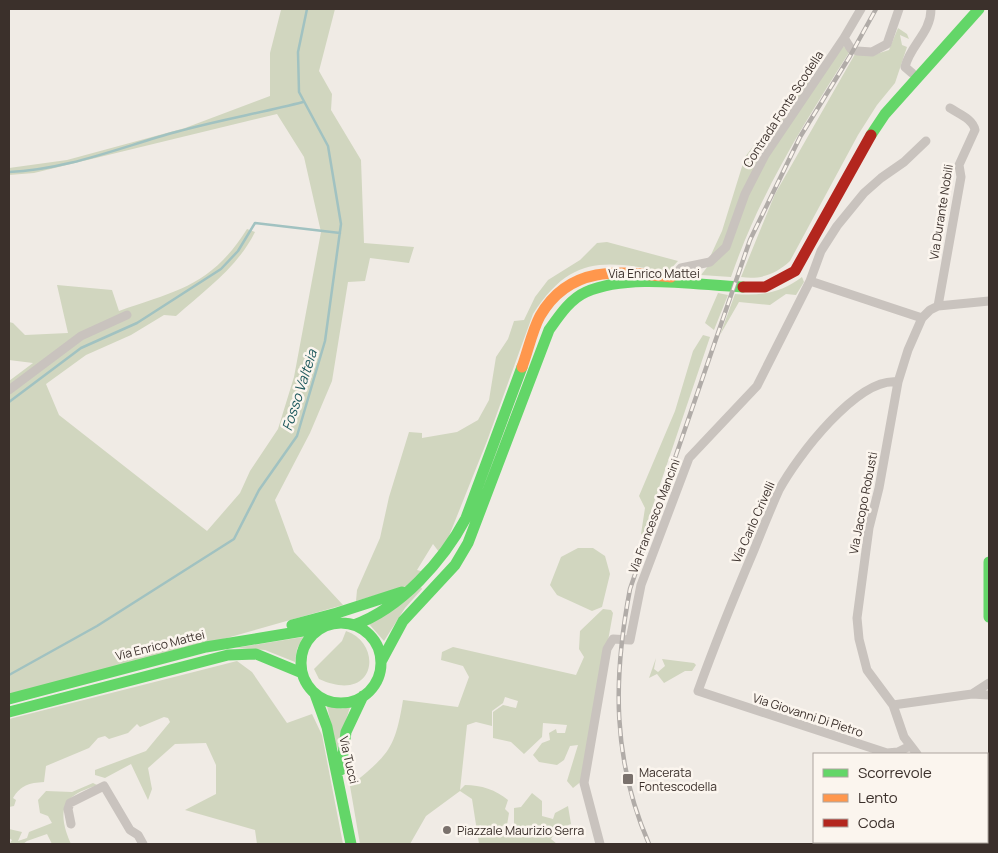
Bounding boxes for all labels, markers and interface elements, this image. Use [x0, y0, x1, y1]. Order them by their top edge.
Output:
street label: Contrada Fonte Scodella [739, 47, 827, 171]
street label: Via Durante Nobili [925, 163, 957, 261]
street label: Via Enrico Mattei [608, 265, 700, 282]
water label: Fosso Valteia [277, 346, 321, 433]
street label: Via Jacopo Robusti [845, 450, 881, 556]
street label: Via Francesco Mancini [624, 456, 684, 576]
street label: Via Carlo Crivelli [727, 478, 779, 566]
street label: Via Enrico Mattei [114, 626, 206, 664]
street label: Via Giovanni Di Pietro [751, 689, 865, 741]
street label: Via Tucci [335, 735, 363, 785]
legend [813, 753, 988, 843]
text: Scorrevole [858, 762, 932, 783]
place label: Macerata Fontescodella [639, 764, 717, 795]
marker: Macerata Fontescodella [621, 772, 635, 786]
text: Lento [858, 787, 898, 808]
text: Coda [858, 812, 895, 833]
place label: Piazzale Maurizio Serra [457, 822, 584, 839]
marker: Piazzale Maurizio Serra [441, 824, 453, 836]

